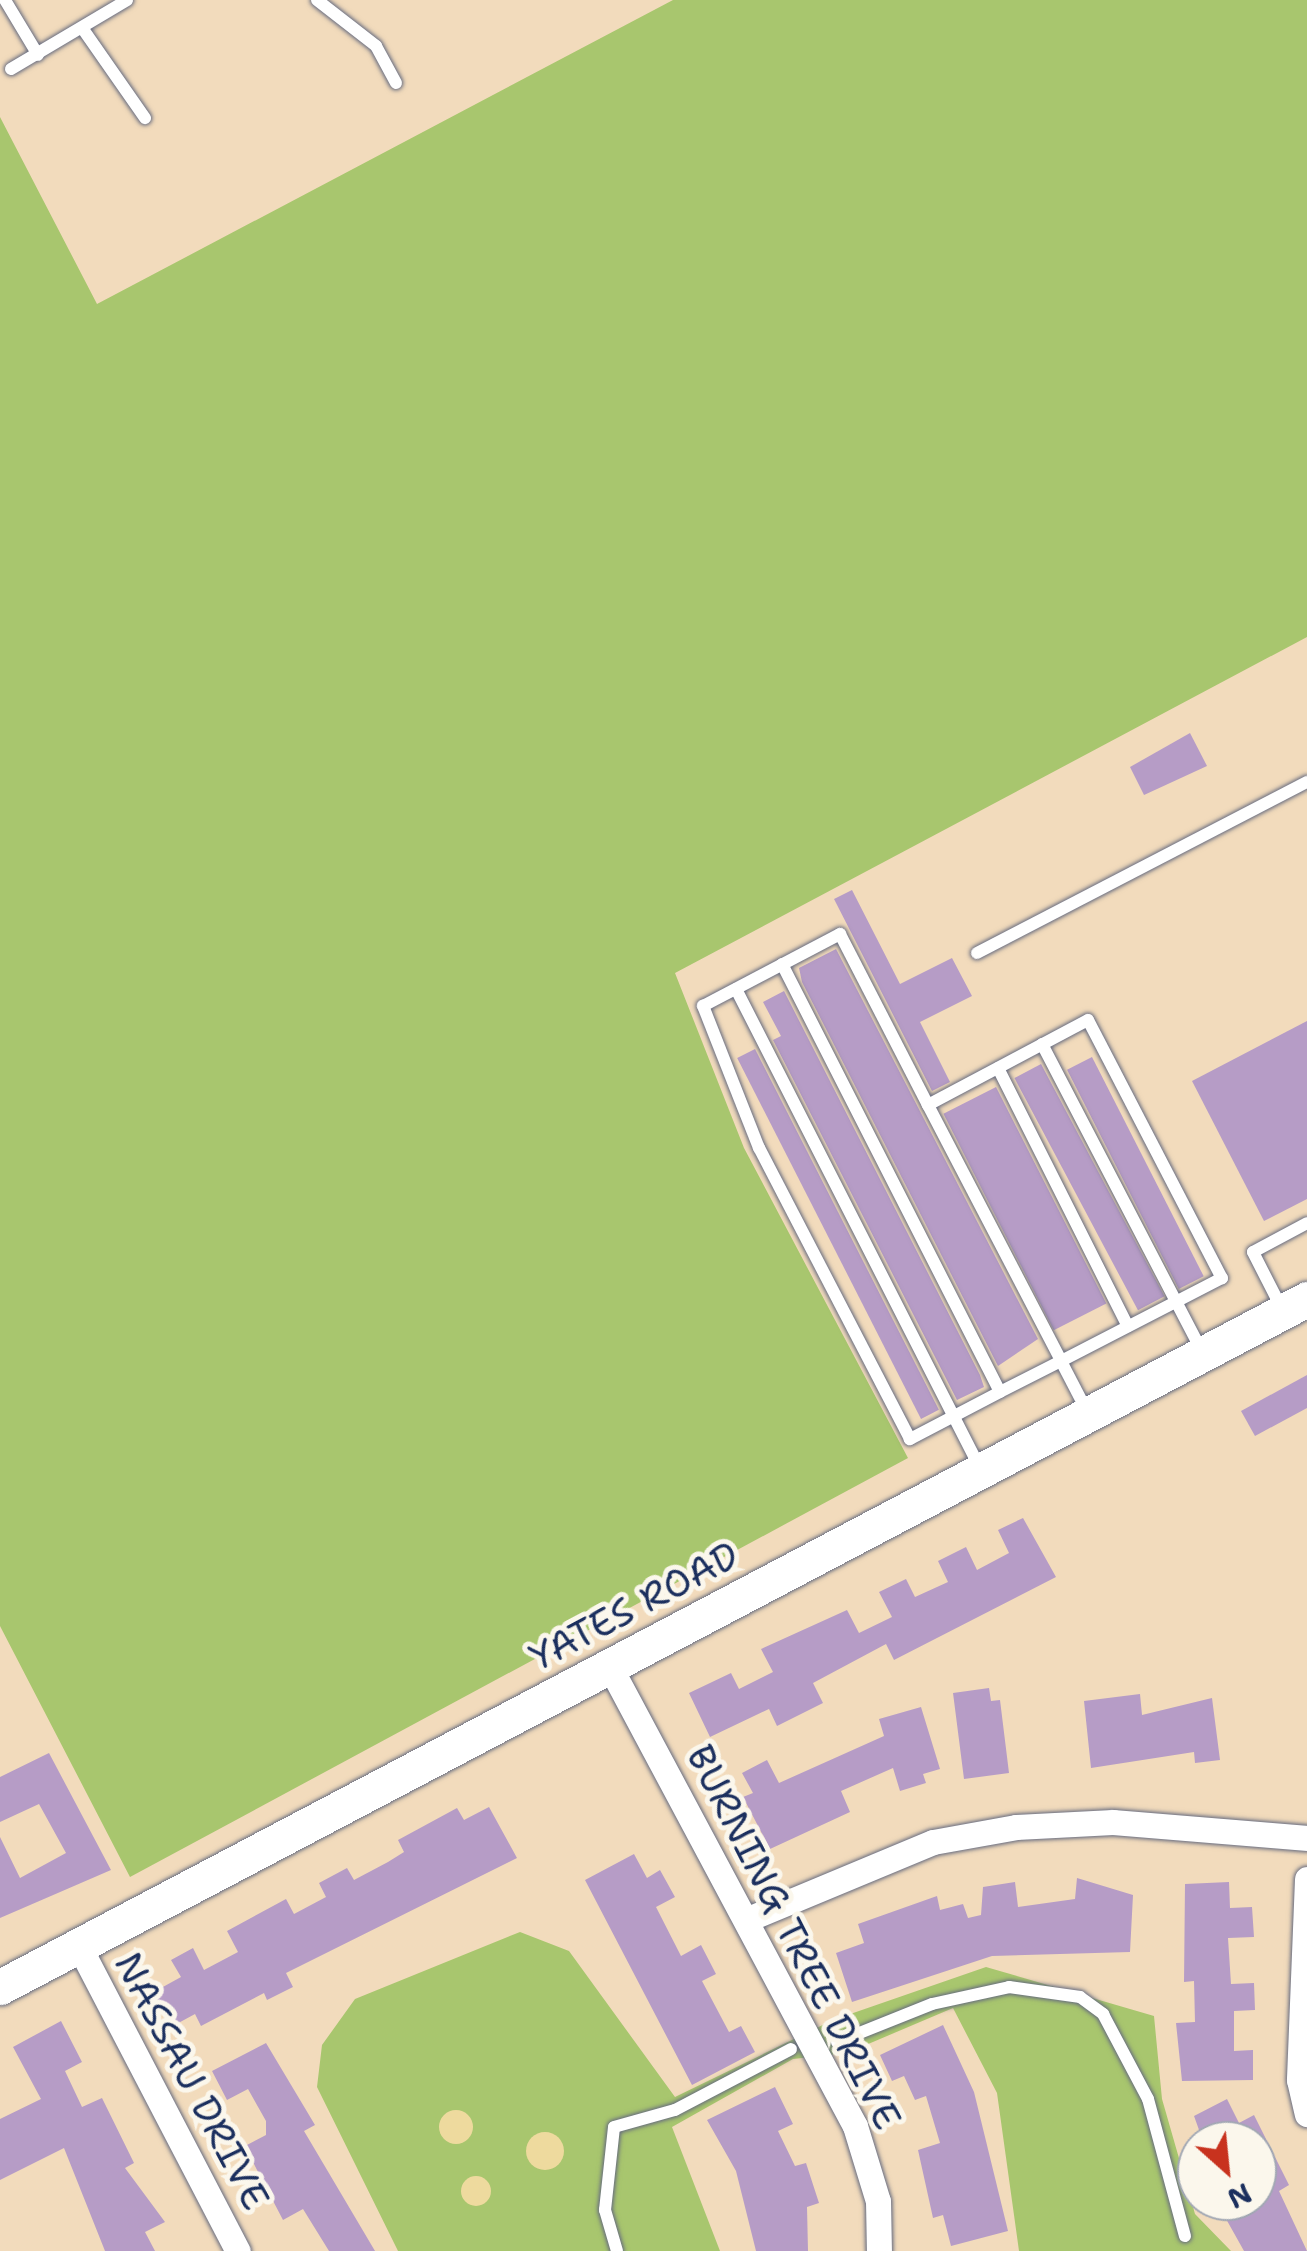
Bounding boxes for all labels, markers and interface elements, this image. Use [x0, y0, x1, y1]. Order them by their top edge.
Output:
street label: YATES ROAD [522, 1532, 746, 1680]
street label: BURNING TREE DRIVE [677, 1737, 911, 2137]
street label: NASSAU DRIVE [105, 1945, 279, 2217]
north arrow [1177, 2121, 1277, 2221]
text: N [1221, 2174, 1258, 2218]

